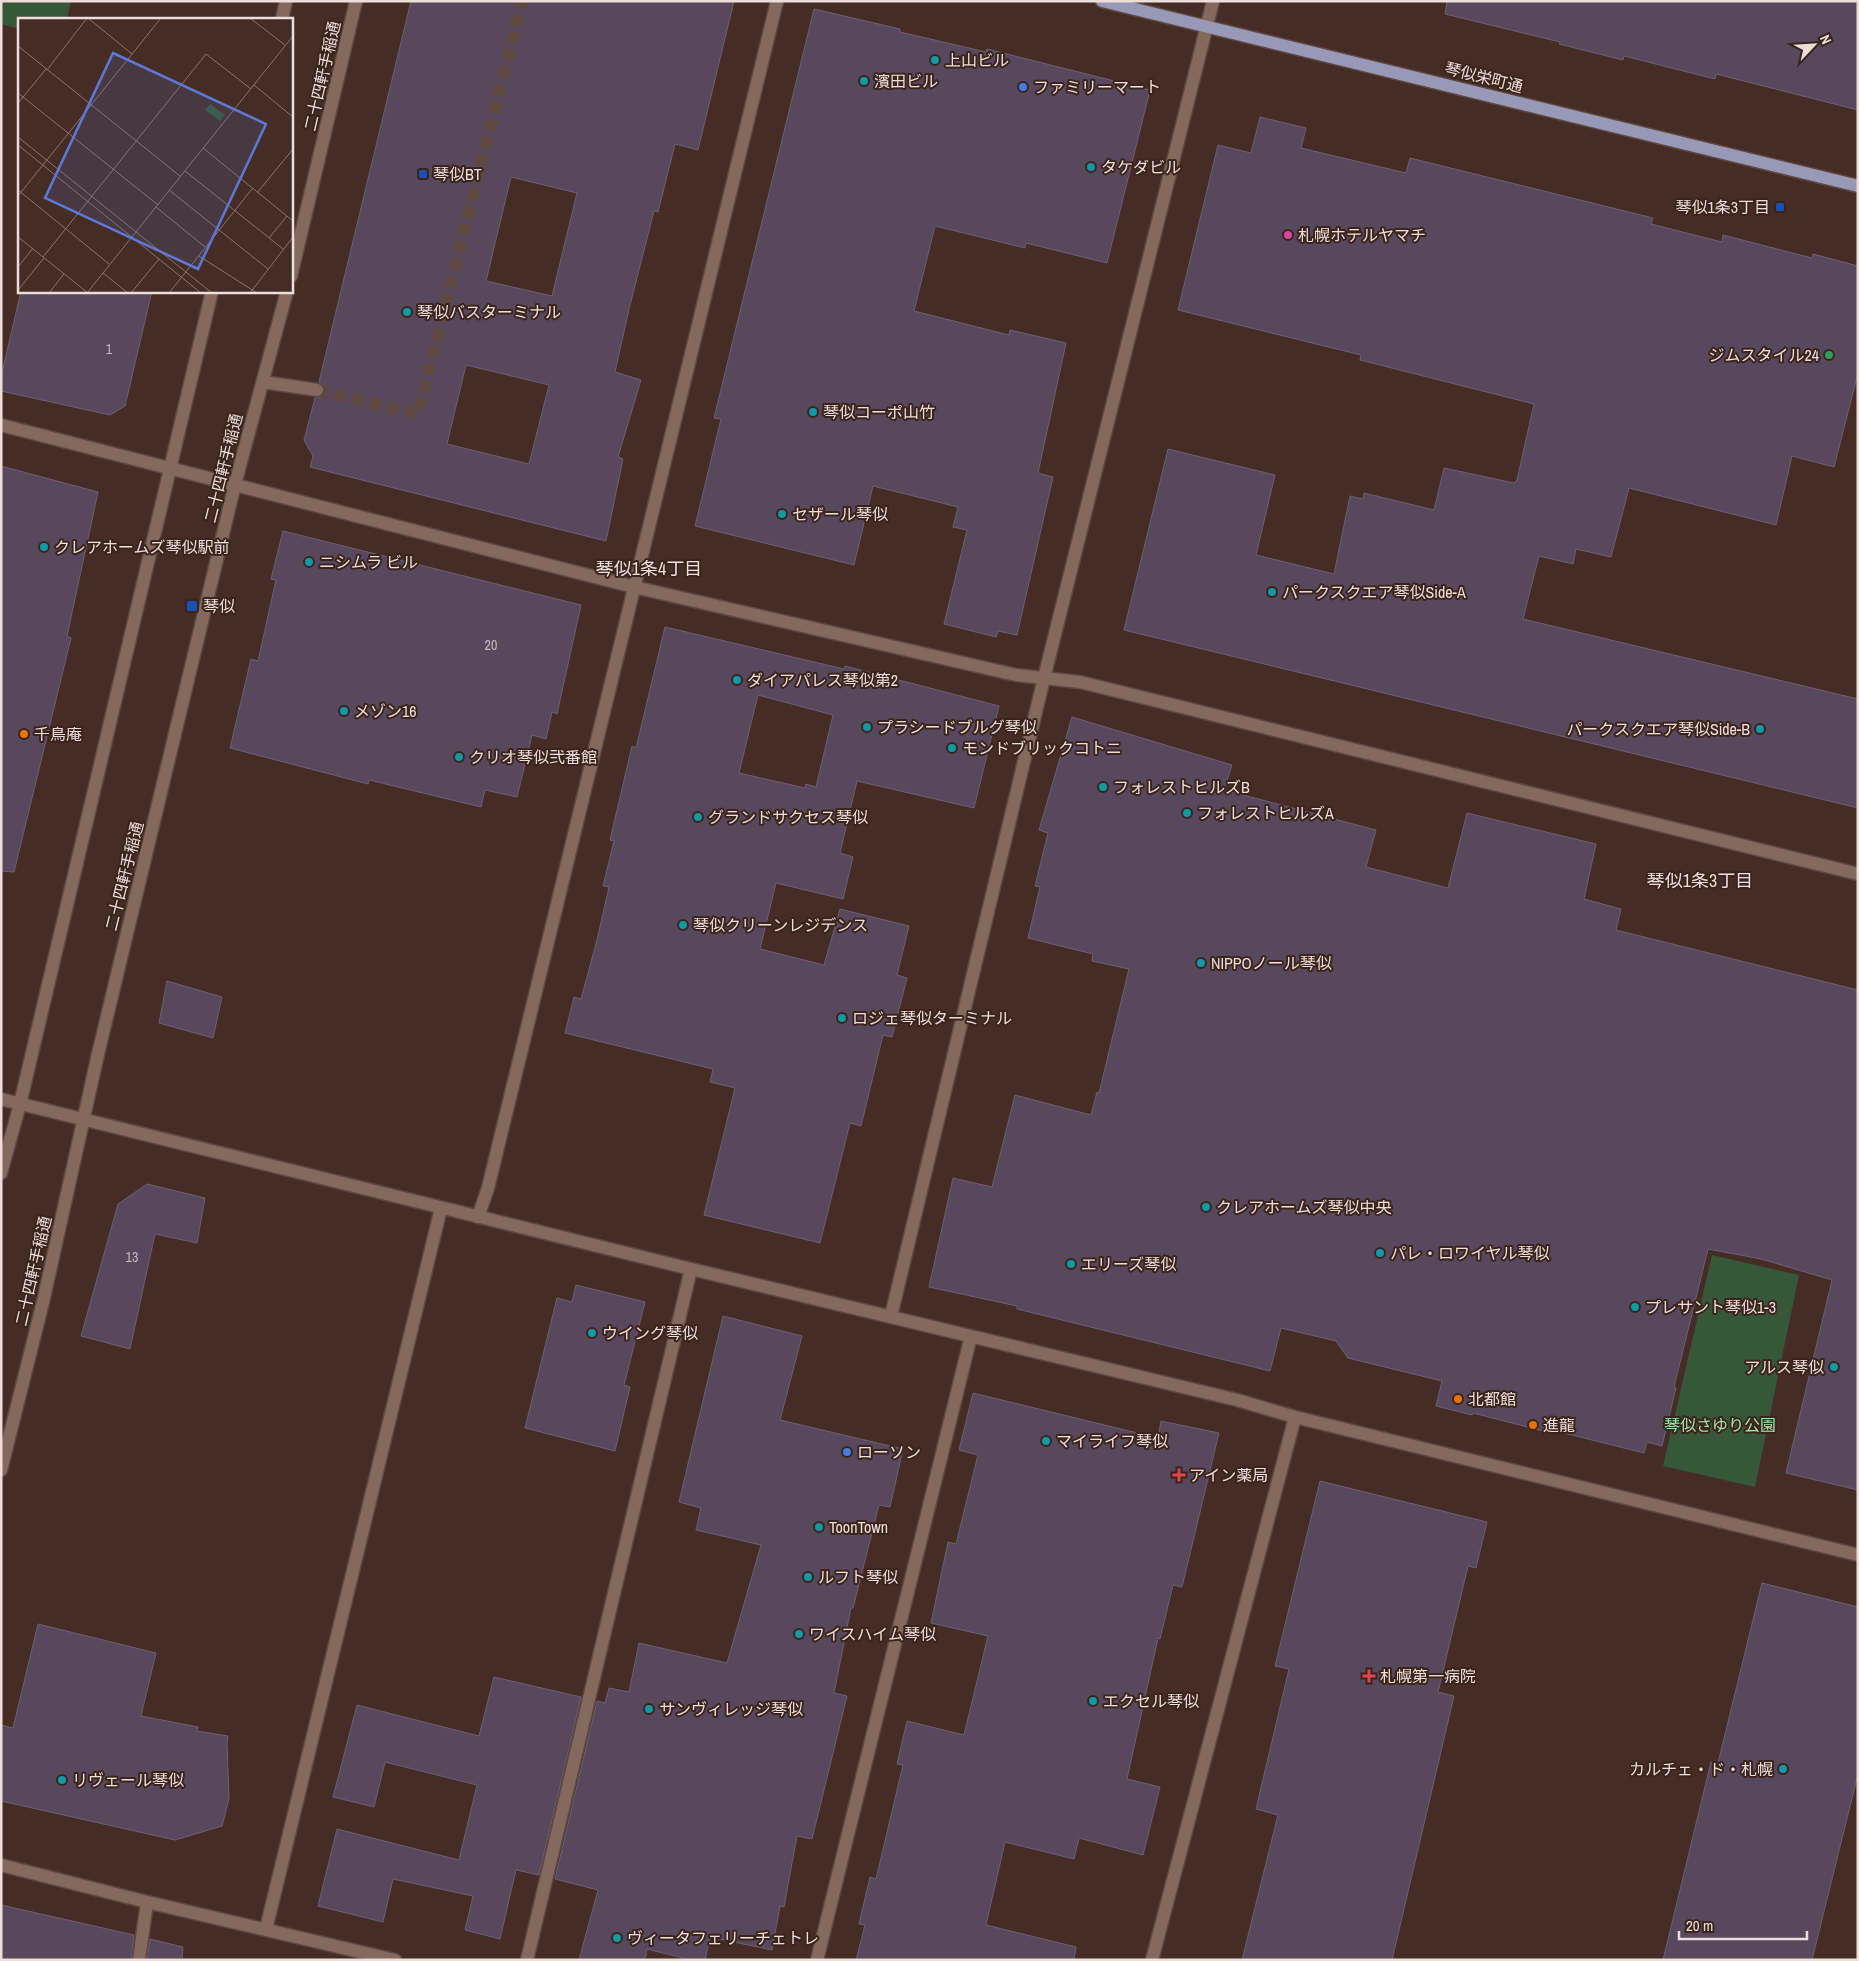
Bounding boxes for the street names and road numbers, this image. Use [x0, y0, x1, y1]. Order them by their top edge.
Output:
street label: 二十四軒手稲通 [299, 19, 345, 133]
street label: 琴似栄町通 [1443, 57, 1525, 97]
street label: 二十四軒手稲通 [199, 411, 247, 525]
street label: 二十四軒手稲通 [100, 819, 148, 933]
street label: 二十四軒手稲通 [10, 1214, 56, 1328]

